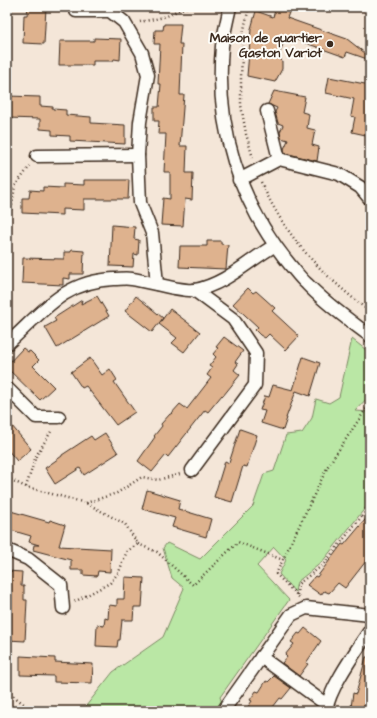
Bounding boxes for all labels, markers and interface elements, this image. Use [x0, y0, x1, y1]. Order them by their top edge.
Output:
place label: Maison de quartier Gaston Variot [210, 29, 323, 62]
marker: Maison de quartier Gaston Variot [325, 39, 335, 49]

